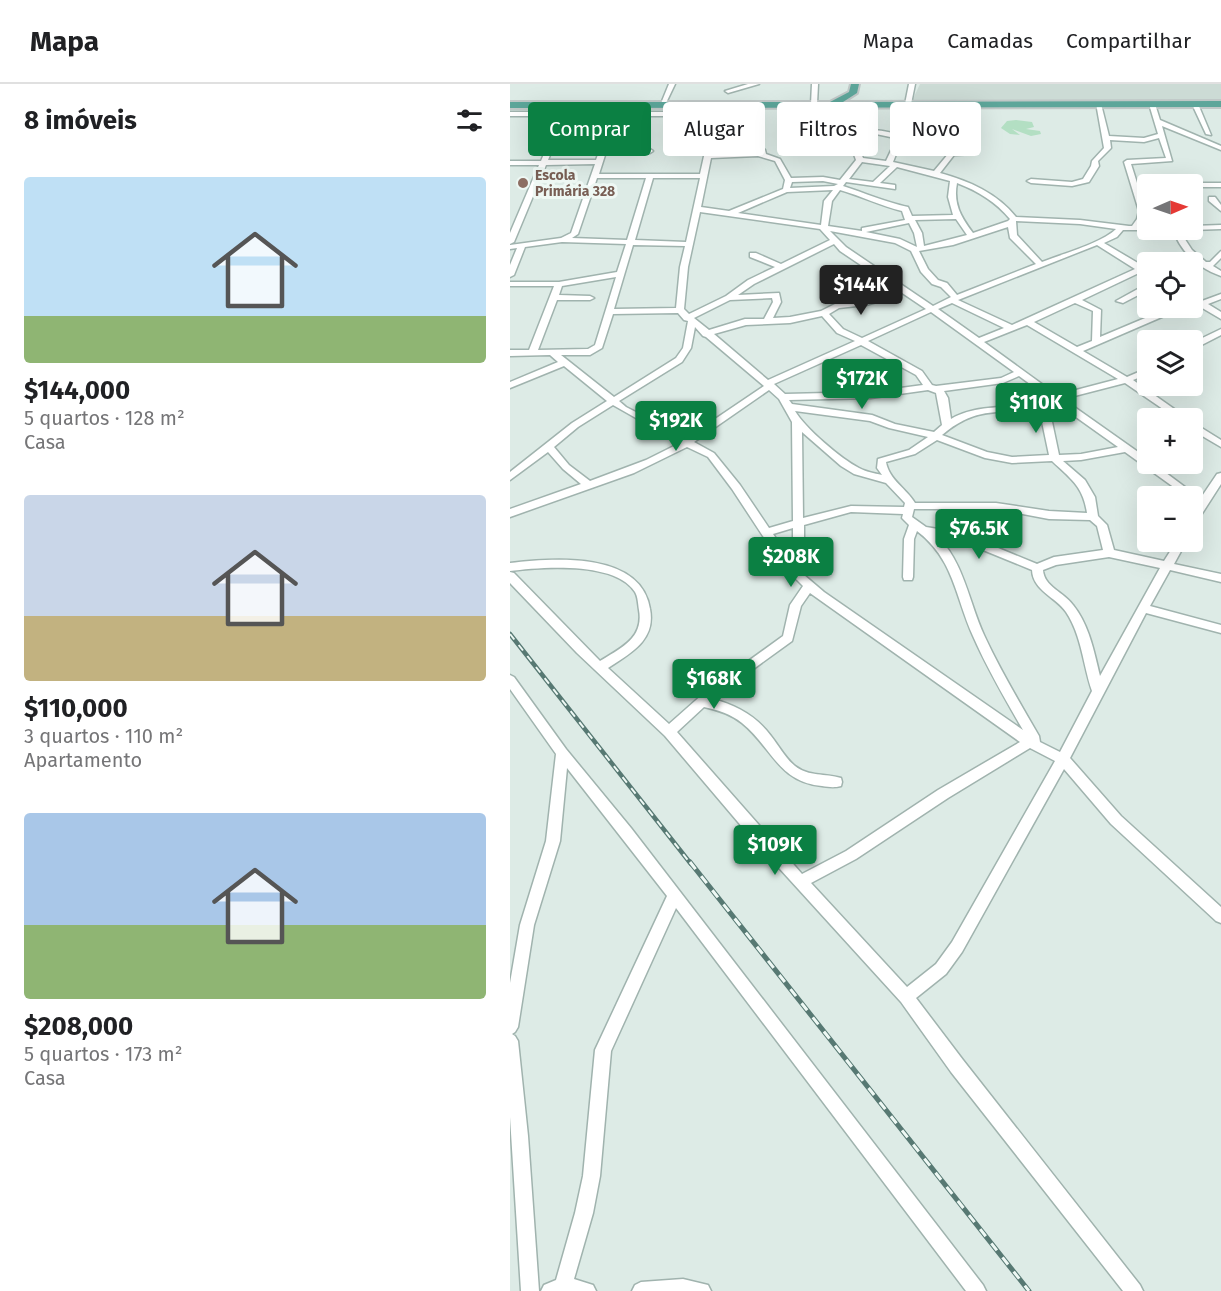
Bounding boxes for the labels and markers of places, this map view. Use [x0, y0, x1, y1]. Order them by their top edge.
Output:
place label: Escola Primária 328 [535, 167, 615, 200]
marker: Escola Primária 328 [516, 176, 530, 190]
pin: $144K [819, 265, 903, 316]
pin: $172K [820, 359, 904, 410]
pin: $110K [994, 383, 1078, 434]
pin: $192K [634, 401, 718, 452]
pin: $76.5K [930, 509, 1028, 560]
pin: $208K [749, 537, 833, 588]
pin: $168K [672, 659, 756, 710]
pin: $109K [733, 825, 817, 876]

